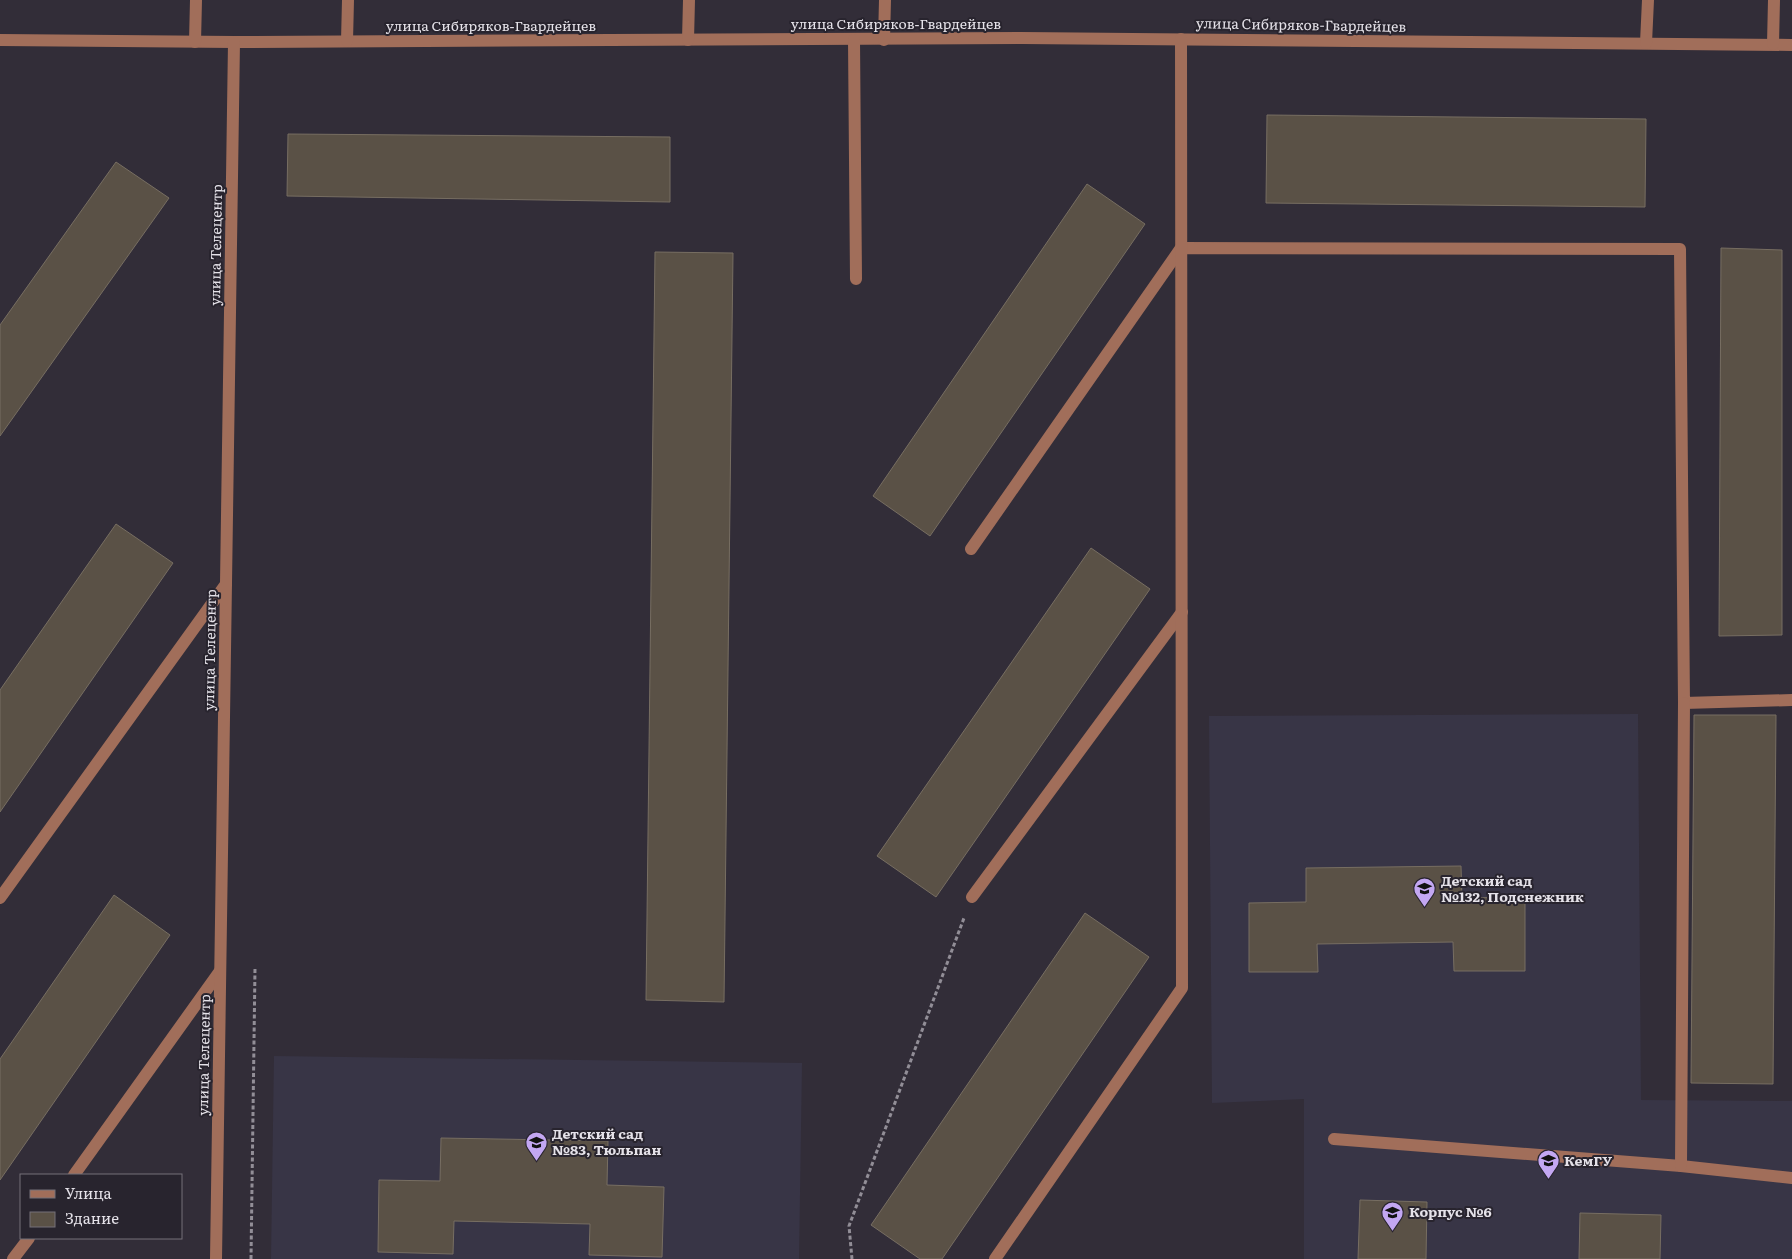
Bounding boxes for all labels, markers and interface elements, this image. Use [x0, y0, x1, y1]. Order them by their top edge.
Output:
street label: улица Сибиряков-Гвардейцев [1196, 12, 1406, 36]
street label: улица Сибиряков-Гвардейцев [791, 13, 1001, 33]
street label: улица Сибиряков-Гвардейцев [386, 15, 596, 35]
street label: улица Телецентр [204, 184, 226, 306]
street label: улица Телецентр [198, 589, 220, 711]
place label: Детский сад №132, Подснежник [1441, 870, 1584, 906]
school or university icon: Детский сад №132, Подснежник [1413, 877, 1437, 908]
street label: улица Телецентр [192, 994, 214, 1116]
place label: Детский сад №83, Тюльпан [552, 1123, 661, 1159]
school or university icon: Детский сад №83, Тюльпан [524, 1130, 548, 1161]
school or university icon: КемГУ [1536, 1149, 1560, 1180]
place label: КемГУ [1564, 1150, 1612, 1170]
legend [20, 1174, 182, 1239]
text: Улица [65, 1181, 113, 1204]
school or university icon: Корпус №6 [1381, 1200, 1405, 1231]
place label: Корпус №6 [1409, 1201, 1492, 1221]
text: Здание [65, 1206, 119, 1229]

